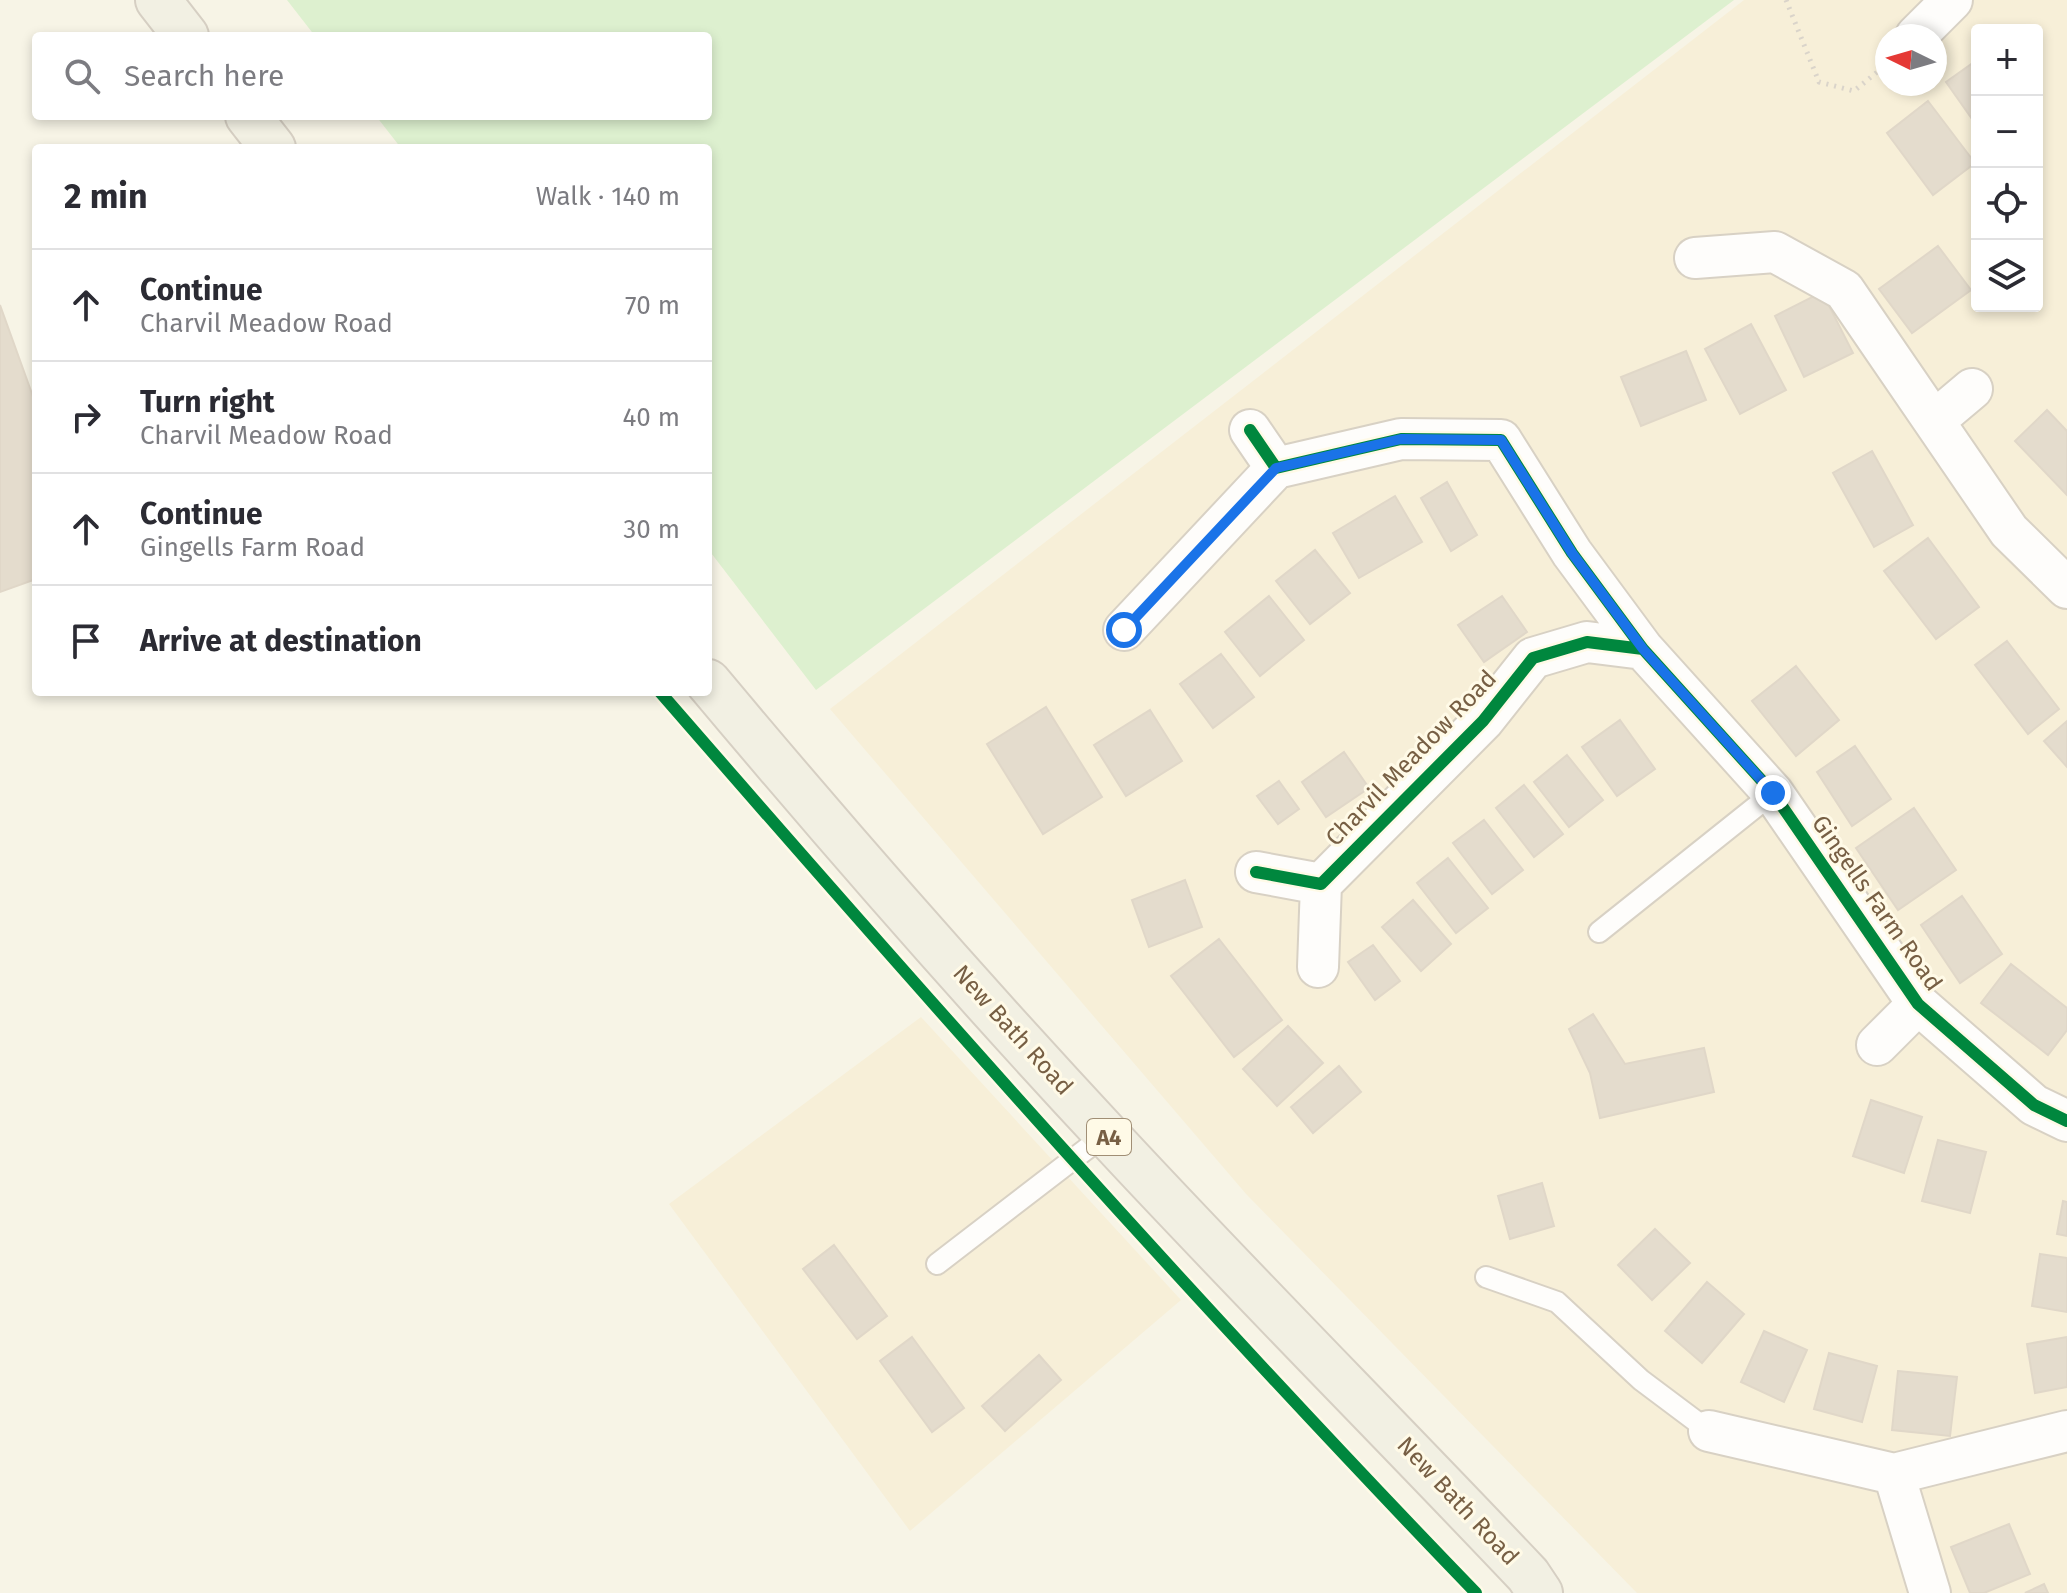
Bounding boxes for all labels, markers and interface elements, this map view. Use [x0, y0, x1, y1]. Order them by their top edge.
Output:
north arrow [1875, 24, 1947, 96]
map controls [1971, 24, 2043, 312]
button: + [1971, 24, 2043, 96]
search box [32, 32, 712, 120]
icon: search [60, 54, 104, 98]
text: Search here [124, 58, 284, 94]
button: − [1971, 96, 2043, 168]
button: locate [1971, 168, 2043, 240]
text: 2 min [64, 176, 148, 217]
text: Walk · 140 m [536, 181, 680, 212]
button: layers [1971, 240, 2043, 312]
text: Continue [140, 272, 263, 308]
icon: ahead [64, 283, 108, 327]
text: 70 m [625, 290, 680, 321]
text: Charvil Meadow Road [140, 308, 393, 339]
text: Turn right [140, 384, 275, 420]
icon: right [64, 395, 108, 439]
text: 40 m [622, 402, 680, 433]
text: Charvil Meadow Road [140, 420, 393, 451]
text: Continue [140, 496, 263, 532]
icon: ahead [64, 507, 108, 551]
text: 30 m [623, 514, 680, 545]
text: Gingells Farm Road [140, 532, 365, 563]
route start [1106, 612, 1142, 648]
icon: arrive [64, 619, 108, 663]
text: Arrive at destination [140, 623, 422, 659]
street label: Charvil Meadow Road [1320, 664, 1502, 852]
route end [1755, 775, 1791, 811]
street label: Gingells Farm Road [1806, 810, 1948, 996]
street label: New Bath Road [947, 959, 1079, 1101]
road number: A4 [1087, 1119, 1131, 1155]
street label: New Bath Road [1391, 1431, 1525, 1571]

